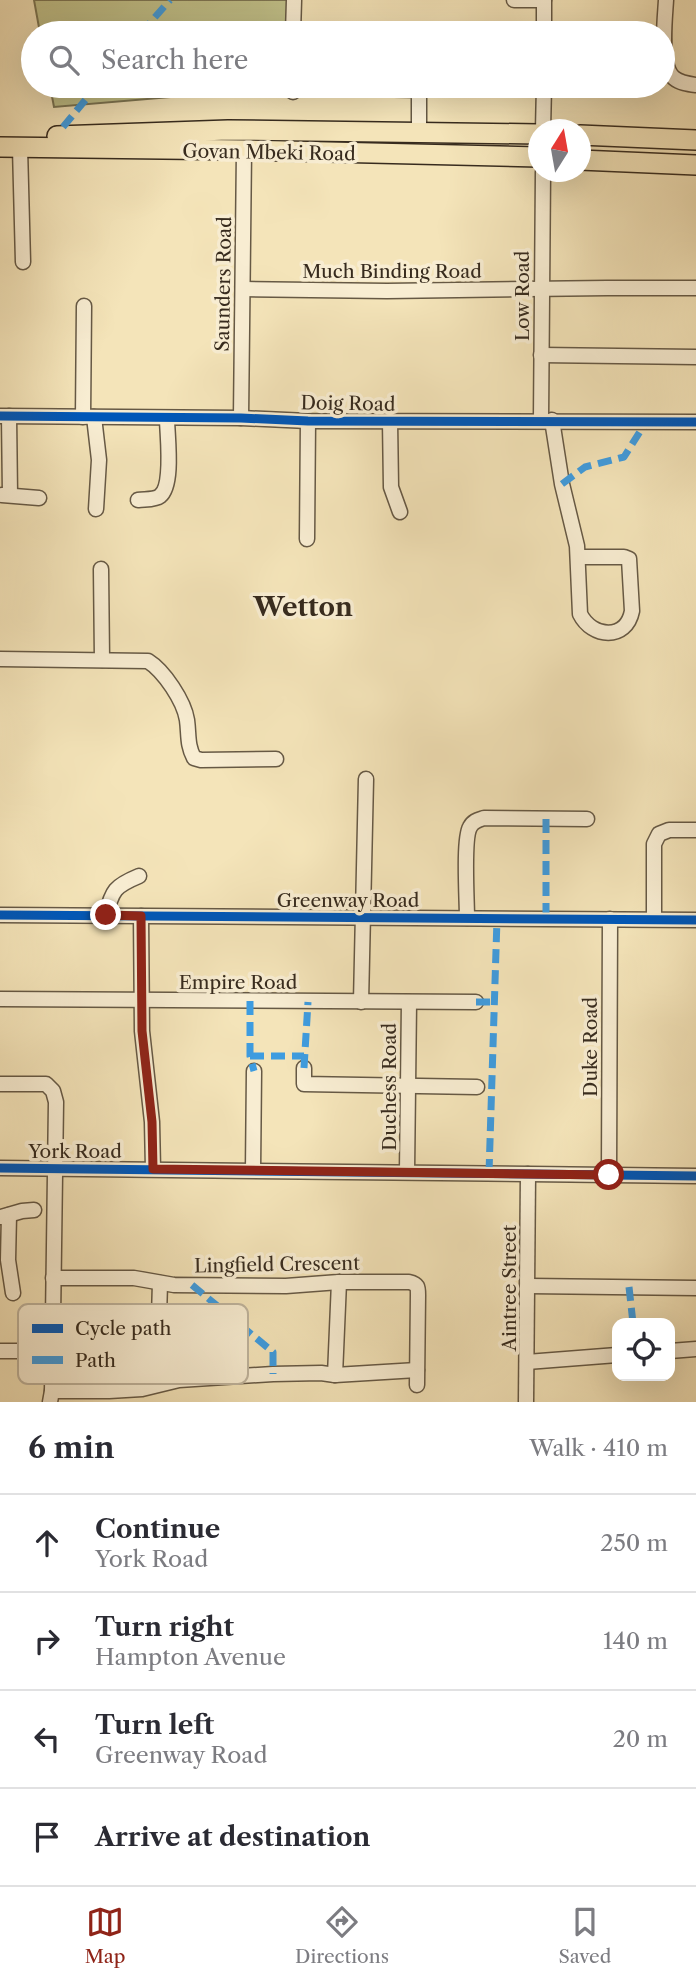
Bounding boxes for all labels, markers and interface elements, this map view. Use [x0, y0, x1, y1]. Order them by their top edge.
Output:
search box [21, 21, 675, 98]
icon: search [45, 41, 83, 79]
text: Search here [101, 44, 248, 76]
north arrow [528, 119, 591, 182]
street label: Govan Mbeki Road [182, 139, 356, 166]
street label: Saunders Road [211, 216, 236, 352]
street label: Low Road [511, 250, 534, 341]
street label: Much Binding Road [302, 260, 482, 283]
street label: Doig Road [300, 391, 396, 416]
district label: Wetton [252, 591, 353, 623]
street label: Greenway Road [277, 889, 420, 912]
route end [90, 899, 121, 930]
street label: Empire Road [179, 971, 298, 994]
street label: Duke Road [579, 997, 602, 1097]
street label: Duchess Road [378, 1022, 401, 1151]
street label: York Road [27, 1140, 122, 1163]
route start [593, 1159, 624, 1190]
street label: Aintree Street [498, 1225, 521, 1352]
street label: Lingfield Crescent [194, 1252, 360, 1277]
legend [18, 1304, 248, 1384]
text: Cycle path [75, 1317, 171, 1340]
map controls [612, 1318, 675, 1381]
button: locate [612, 1318, 675, 1381]
text: Path [75, 1349, 116, 1372]
text: 6 min [28, 1429, 115, 1466]
text: Walk · 410 m [529, 1434, 668, 1462]
text: Continue [95, 1513, 220, 1545]
icon: ahead [28, 1524, 66, 1562]
text: 250 m [600, 1529, 668, 1557]
text: York Road [95, 1545, 208, 1573]
text: Turn right [95, 1611, 234, 1643]
icon: right [28, 1622, 66, 1660]
text: 140 m [603, 1627, 668, 1655]
text: Hampton Avenue [95, 1643, 286, 1671]
text: Turn left [95, 1709, 214, 1741]
icon: left [28, 1720, 66, 1758]
text: 20 m [613, 1725, 668, 1753]
text: Greenway Road [95, 1741, 268, 1769]
icon: arrive [28, 1818, 66, 1856]
text: Arrive at destination [95, 1821, 370, 1853]
tab: Map [85, 1903, 126, 1968]
tab: Directions [295, 1903, 389, 1968]
tab: Saved [558, 1903, 611, 1968]

